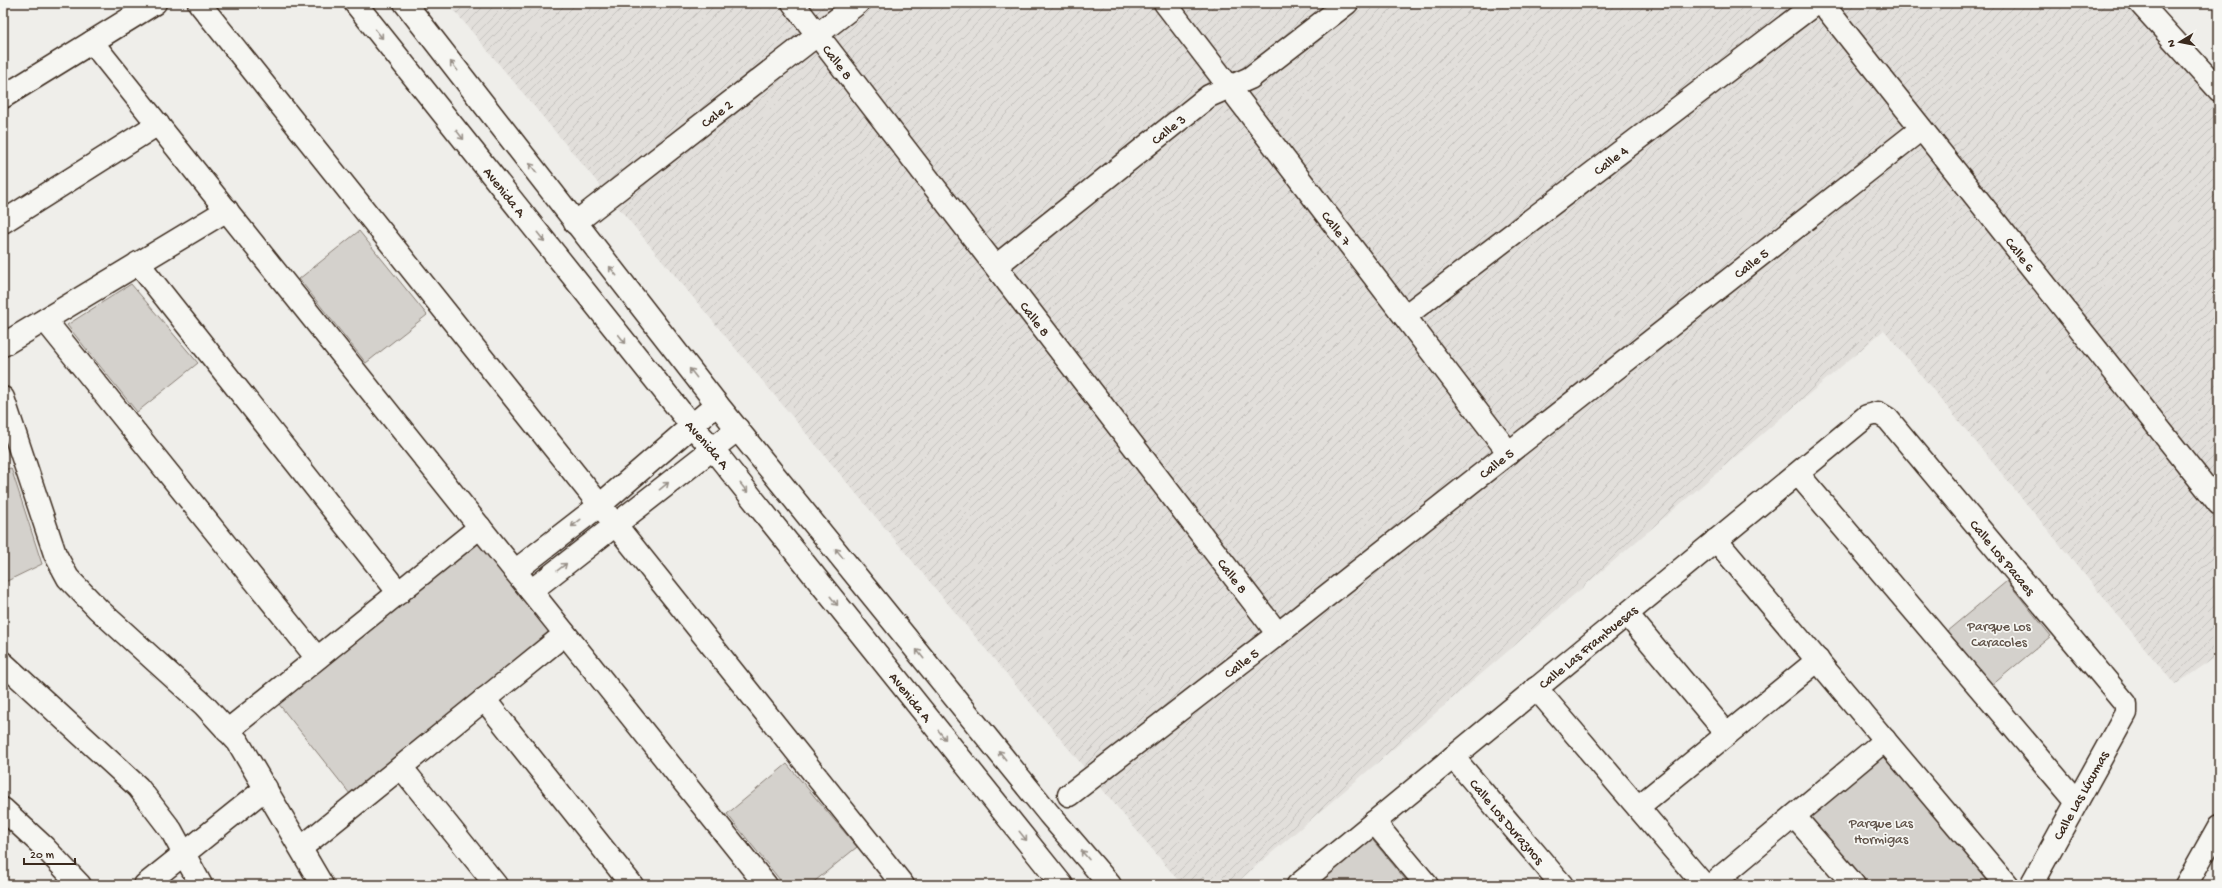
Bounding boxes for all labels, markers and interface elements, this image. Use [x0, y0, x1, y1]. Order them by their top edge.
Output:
north arrow [2160, 22, 2200, 62]
one-way arrow [375, 28, 384, 39]
text: N [2166, 39, 2179, 48]
street label: Calle 8 [817, 42, 855, 84]
one-way arrow [449, 60, 458, 71]
street label: Cale 2 [698, 97, 737, 133]
street label: Calle 3 [1149, 112, 1190, 150]
one-way arrow [456, 130, 465, 141]
street label: Calle 4 [1591, 143, 1633, 180]
one-way arrow [529, 163, 537, 174]
street label: Avenida A [478, 165, 529, 222]
street label: Calle 7 [1316, 209, 1354, 251]
one-way arrow [537, 231, 546, 242]
street label: Calle 6 [2000, 235, 2038, 277]
street label: Calle 5 [1732, 246, 1773, 284]
one-way arrow [609, 265, 617, 276]
street label: Calle 8 [1015, 299, 1053, 341]
one-way arrow [618, 333, 627, 344]
one-way arrow [689, 368, 698, 379]
street label: Avenida A [680, 418, 732, 474]
street label: Calle 5 [1477, 446, 1518, 484]
one-way arrow [659, 482, 670, 491]
one-way arrow [740, 483, 749, 494]
street label: Calle Los Pacaes [1965, 517, 2038, 600]
one-way arrow [571, 519, 582, 527]
one-way arrow [834, 547, 843, 558]
street label: Calle 8 [1212, 556, 1250, 598]
one-way arrow [557, 563, 568, 571]
one-way arrow [830, 595, 839, 606]
street label: Calle Las Frambuesas [1536, 602, 1642, 694]
park label: Parque Los Caracoles [1966, 619, 2032, 652]
street label: Calle 5 [1222, 646, 1263, 683]
one-way arrow [916, 649, 925, 659]
street label: Avenida A [884, 670, 935, 727]
one-way arrow [938, 729, 946, 740]
street label: Calle Las Lúcumas [2051, 748, 2114, 844]
one-way arrow [998, 750, 1006, 761]
street label: Calle Los Duraznos [1464, 776, 1547, 869]
park label: Parque Las Hormigas [1848, 816, 1914, 849]
one-way arrow [1019, 831, 1028, 842]
scale bar [24, 840, 75, 866]
text: 20 m [30, 849, 55, 863]
one-way arrow [1080, 850, 1089, 861]

